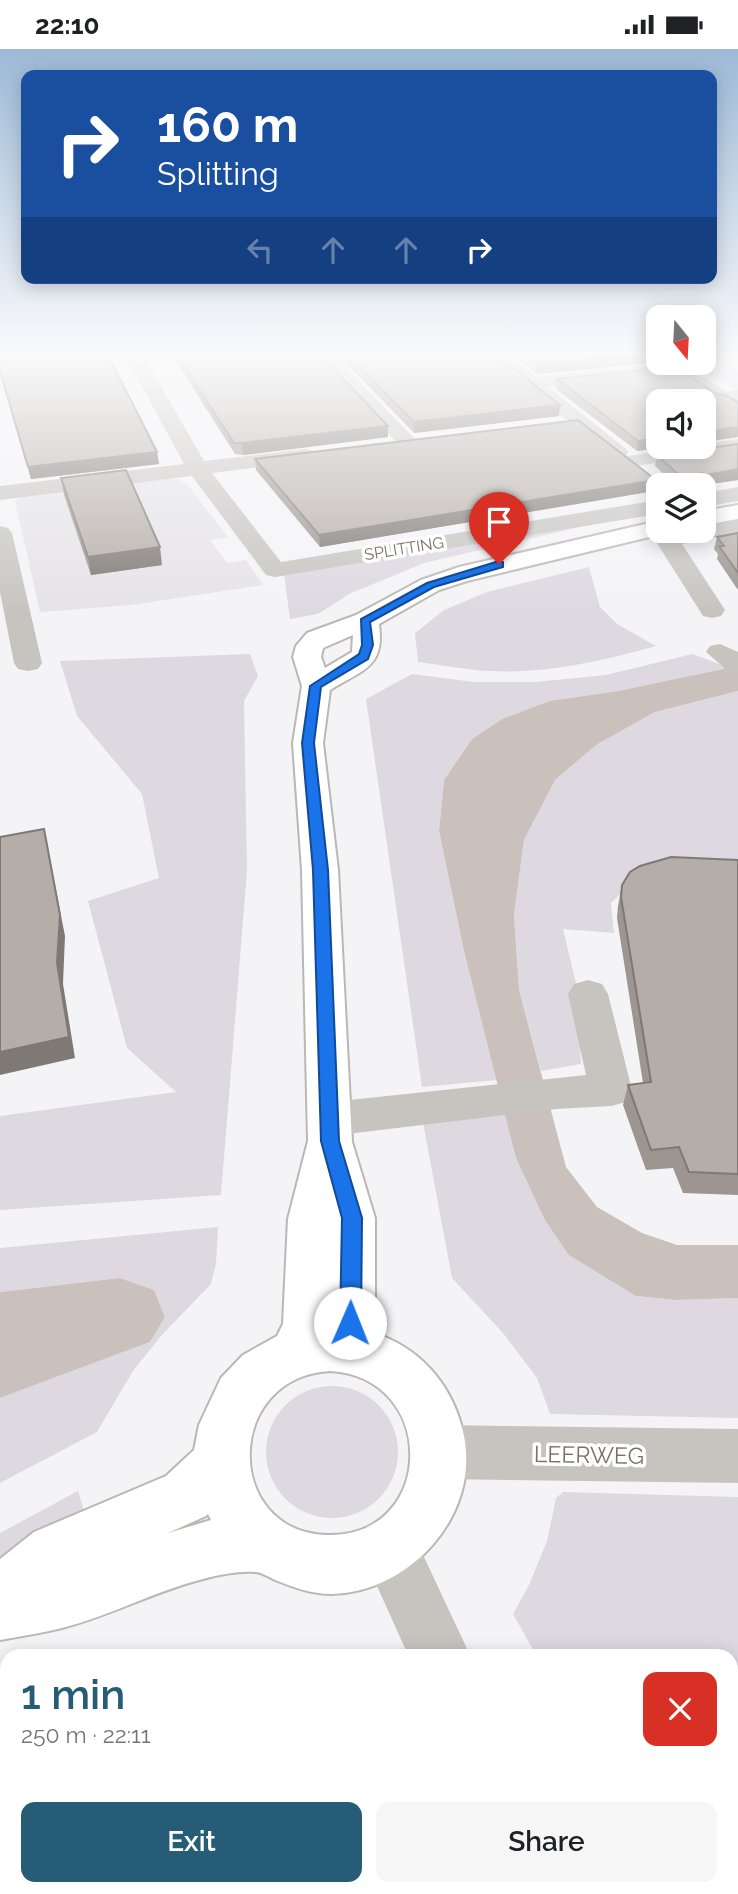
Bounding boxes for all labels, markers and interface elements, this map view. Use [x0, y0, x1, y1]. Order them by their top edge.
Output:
text: 22:10 [35, 10, 100, 40]
text: 160 m [157, 96, 298, 153]
icon: right [42, 98, 133, 189]
text: Splitting [157, 155, 279, 192]
icon: left [241, 231, 279, 269]
icon: ahead [314, 231, 352, 269]
icon: ahead [387, 231, 425, 269]
icon: right [460, 231, 498, 269]
north arrow [646, 305, 716, 375]
map controls [646, 305, 716, 543]
button: sound [646, 389, 716, 459]
button: layers [646, 473, 716, 543]
pin [469, 492, 529, 564]
icon: arrive [480, 503, 518, 541]
street label: SPLITTING [363, 533, 445, 564]
position arrow [313, 1286, 387, 1360]
street label: LEERWEG [534, 1440, 644, 1469]
text: 1 min [21, 1670, 125, 1719]
button: close [643, 1672, 717, 1746]
text: 250 m · 22:11 [21, 1721, 151, 1748]
button: Exit [21, 1802, 362, 1882]
button: Share [376, 1802, 717, 1882]

